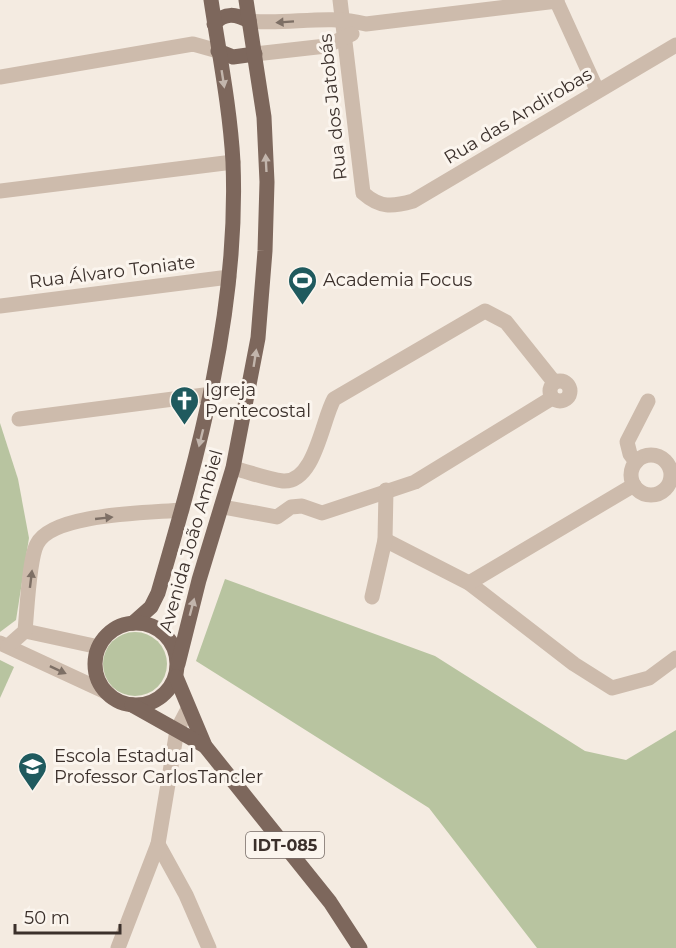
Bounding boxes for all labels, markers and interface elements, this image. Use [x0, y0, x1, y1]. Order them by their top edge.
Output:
one-way arrow [276, 17, 295, 26]
street label: Rua dos Jatobás [314, 33, 352, 181]
street label: Rua das Andirobas [440, 63, 596, 169]
one-way arrow [218, 69, 227, 88]
one-way arrow [261, 154, 271, 173]
street label: Rua Álvaro Toniate [28, 251, 196, 293]
sports icon: Academia Focus [286, 264, 318, 306]
place label: Academia Focus [323, 269, 473, 291]
one-way arrow [250, 348, 259, 367]
place label: Igreja Pentecostal [205, 379, 311, 422]
church icon: Igreja Pentecostal [168, 384, 200, 426]
one-way arrow [195, 429, 205, 447]
street label: Avenida João Ambiel [154, 447, 228, 635]
one-way arrow [94, 513, 113, 523]
one-way arrow [26, 570, 36, 589]
one-way arrow [187, 598, 197, 617]
one-way arrow [49, 665, 66, 674]
place label: Escola Estadual Professor CarlosTancler [54, 745, 263, 788]
school or university icon: Escola Estadual Professor CarlosTancler [17, 750, 49, 792]
road number: IDT-085 [246, 832, 324, 858]
scale bar [15, 897, 120, 935]
text: 50 m [24, 907, 70, 929]

